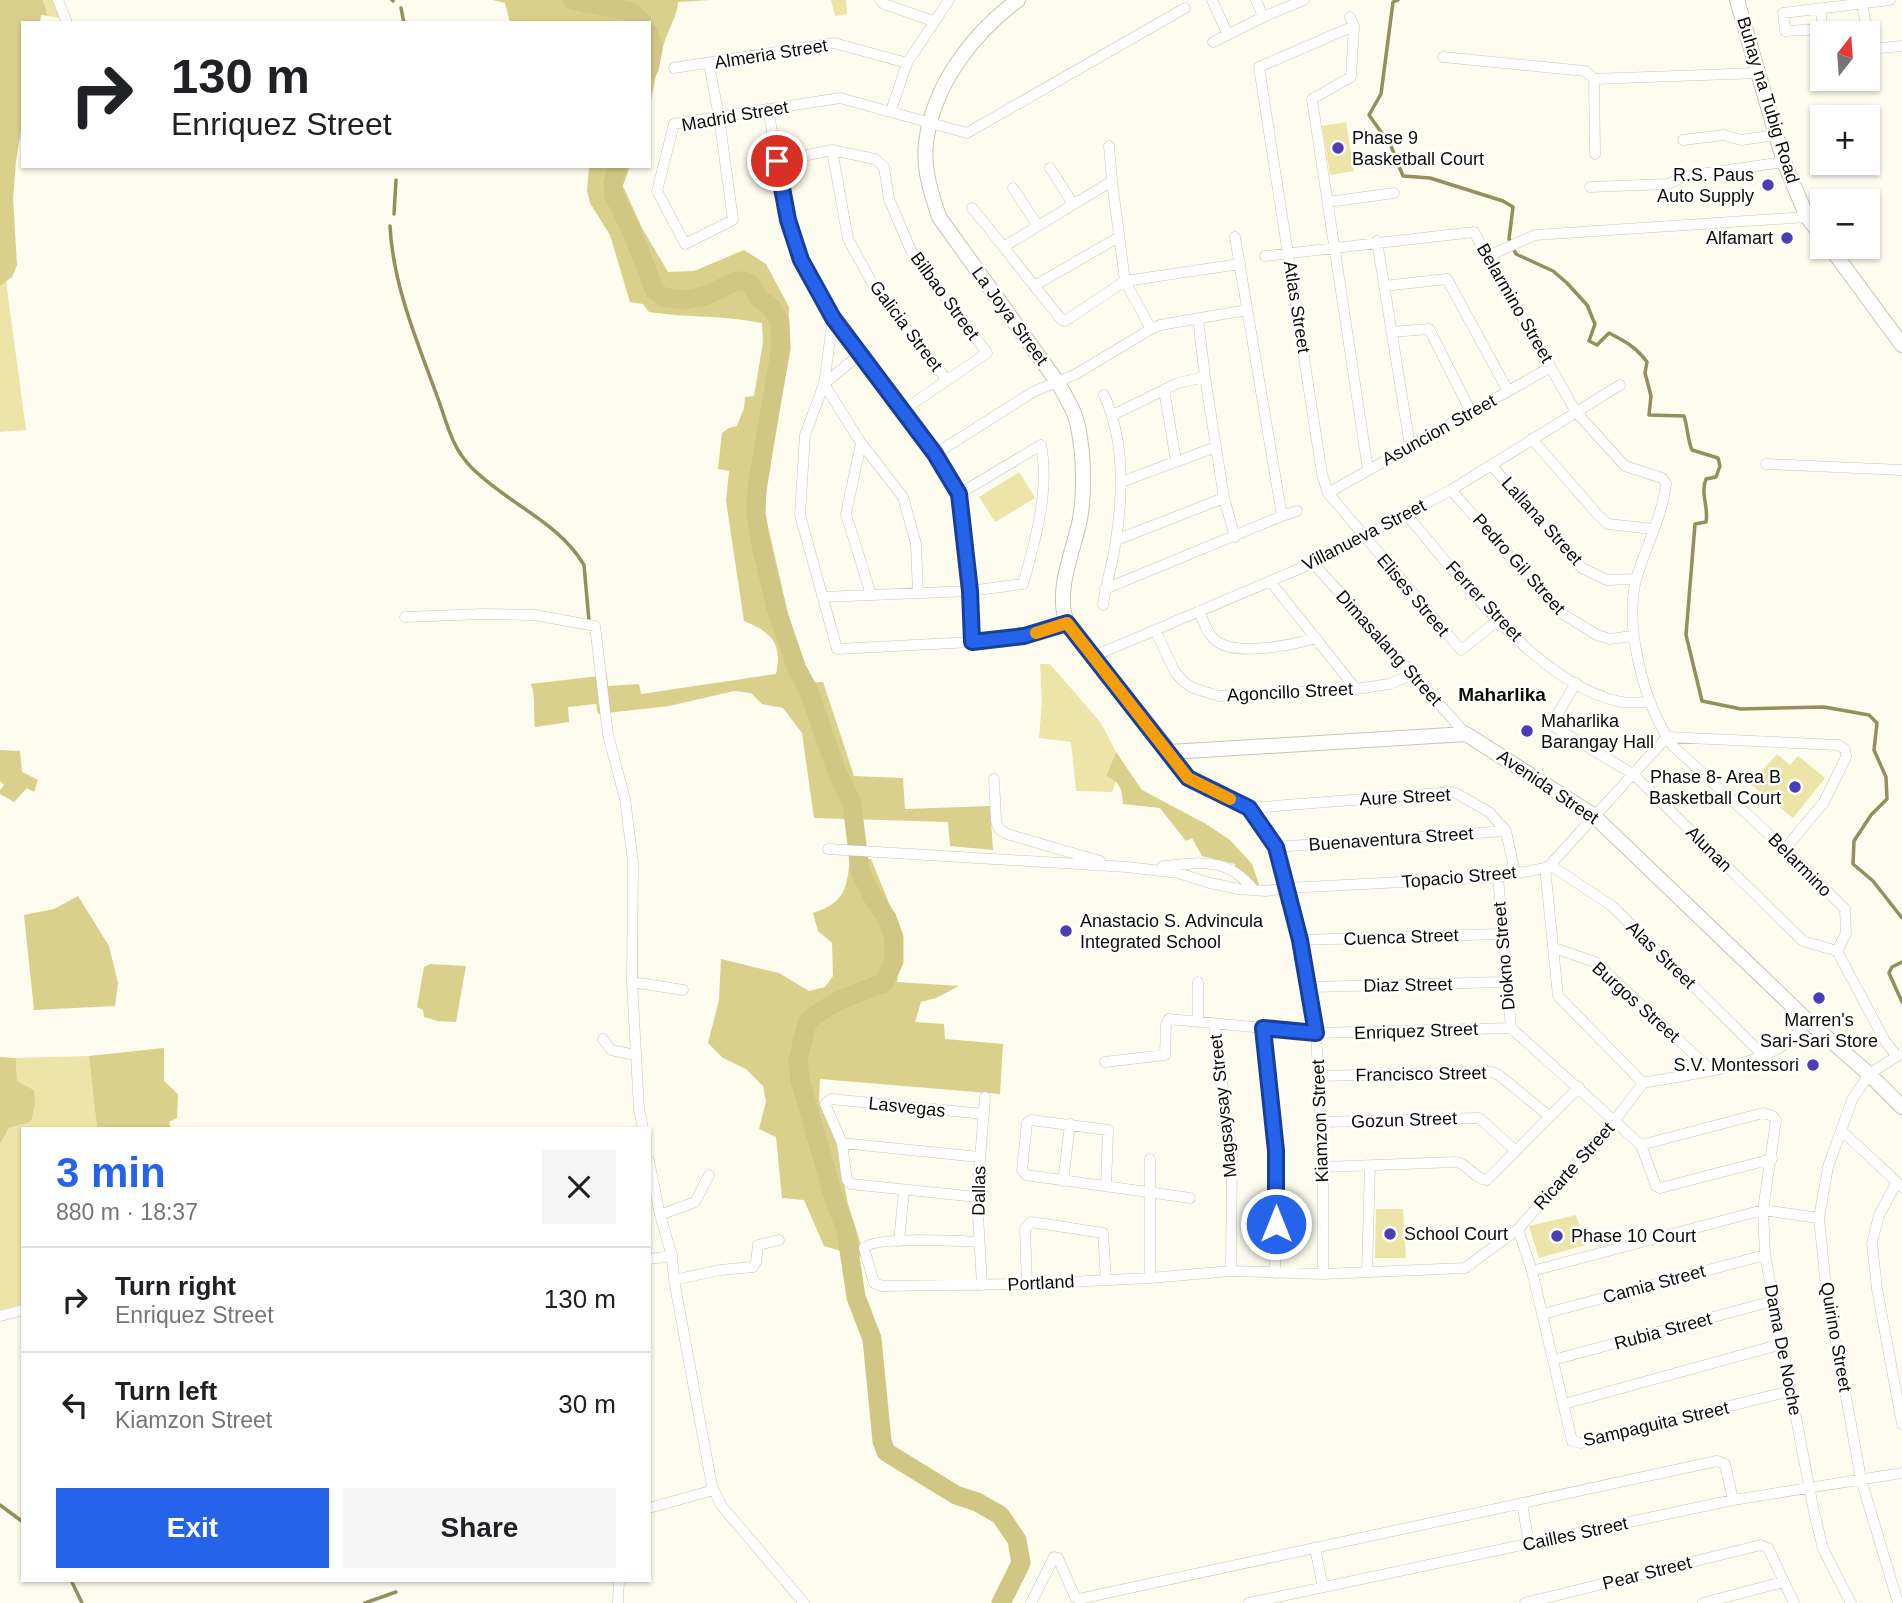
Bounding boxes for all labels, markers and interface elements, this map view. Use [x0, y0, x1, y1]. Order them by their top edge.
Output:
street label: Buhay na Tubig Road [1733, 14, 1803, 186]
north arrow [1810, 21, 1880, 91]
map controls [1810, 21, 1880, 259]
street label: Almeria Street [713, 35, 829, 73]
icon: right [56, 49, 147, 140]
text: 130 m [171, 49, 310, 103]
street label: Madrid Street [680, 97, 790, 135]
button: + [1810, 105, 1880, 175]
text: Enriquez Street [171, 106, 392, 142]
place label: Phase 9 Basketball Court [1352, 128, 1484, 169]
pin [747, 131, 807, 191]
marker: Phase 9 Basketball Court [1330, 140, 1346, 156]
icon: arrive [758, 142, 796, 180]
place label: R.S. Paus Auto Supply [1657, 165, 1754, 206]
marker: R.S. Paus Auto Supply [1760, 177, 1776, 193]
button: − [1810, 189, 1880, 259]
place label: Alfamart [1706, 228, 1773, 248]
marker: Alfamart [1779, 230, 1795, 246]
street label: Belarmino Street [1473, 240, 1557, 366]
street label: Bilbao Street [907, 248, 983, 344]
street label: Atlas Street [1280, 259, 1314, 355]
street label: La Joya Street [968, 263, 1052, 369]
street label: Galicia Street [866, 277, 946, 375]
street label: Asuncion Street [1379, 390, 1499, 470]
street label: Lallana Street [1497, 473, 1587, 569]
street label: Villanueva Street [1299, 495, 1429, 575]
street label: Pedro Gil Street [1469, 510, 1569, 618]
street label: Elises Street [1373, 550, 1453, 640]
street label: Ferrer Street [1442, 557, 1526, 645]
street label: Dimasalang Street [1332, 586, 1446, 710]
street label: Agoncillo Street [1227, 679, 1353, 705]
district label: Maharlika [1458, 684, 1546, 705]
place label: Maharlika Barangay Hall [1541, 711, 1654, 752]
marker: Maharlika Barangay Hall [1519, 723, 1535, 739]
street label: Avenida Street [1494, 746, 1602, 828]
place label: Phase 8- Area B Basketball Court [1649, 767, 1781, 808]
marker: Phase 8- Area B Basketball Court [1787, 779, 1803, 795]
street label: Aure Street [1359, 785, 1451, 809]
street label: Alunan [1682, 822, 1736, 876]
street label: Buenaventura Street [1308, 823, 1474, 855]
street label: Belarmino [1764, 829, 1836, 901]
street label: Topacio Street [1401, 862, 1517, 892]
street label: Diokno Street [1489, 901, 1519, 1011]
place label: Anastacio S. Advincula Integrated School [1080, 911, 1264, 952]
street label: Alas Street [1622, 917, 1700, 993]
marker: Anastacio S. Advincula Integrated School [1058, 923, 1074, 939]
street label: Cuenca Street [1343, 925, 1459, 949]
street label: Burgos Street [1588, 958, 1684, 1046]
street label: Diaz Street [1363, 974, 1453, 996]
marker: Marren's Sari-Sari Store [1811, 990, 1827, 1006]
place label: Marren's Sari-Sari Store [1760, 1010, 1878, 1051]
street label: Enriquez Street [1354, 1019, 1478, 1043]
street label: Magsaysay Street [1206, 1033, 1240, 1179]
place label: S.V. Montessori [1674, 1055, 1799, 1075]
marker: S.V. Montessori [1805, 1057, 1821, 1073]
street label: Kiamzon Street [1308, 1059, 1332, 1183]
street label: Francisco Street [1355, 1063, 1487, 1085]
street label: Lasvegas [868, 1093, 946, 1121]
street label: Gozun Street [1351, 1108, 1457, 1132]
street label: Ricarte Street [1530, 1118, 1618, 1214]
text: 3 min [56, 1149, 166, 1196]
button: close [542, 1150, 616, 1224]
street label: Dallas [969, 1166, 989, 1216]
position arrow [1239, 1187, 1313, 1261]
text: 880 m · 18:37 [56, 1199, 198, 1225]
place label: School Court [1404, 1224, 1508, 1244]
marker: School Court [1382, 1226, 1398, 1242]
place label: Phase 10 Court [1571, 1226, 1696, 1246]
marker: Phase 10 Court [1549, 1228, 1565, 1244]
street label: Camia Street [1601, 1261, 1707, 1307]
text: Turn right [115, 1271, 236, 1301]
street label: Portland [1007, 1271, 1075, 1295]
icon: right [56, 1281, 94, 1319]
street label: Quirino Street [1817, 1281, 1855, 1393]
street label: Dama De Noche [1760, 1283, 1806, 1417]
text: 130 m [544, 1284, 616, 1314]
text: Enriquez Street [115, 1302, 274, 1328]
street label: Rubia Street [1612, 1308, 1714, 1354]
text: Turn left [115, 1376, 217, 1406]
icon: left [56, 1386, 94, 1424]
text: 30 m [558, 1389, 616, 1419]
street label: Sampaguita Street [1581, 1397, 1731, 1451]
text: Kiamzon Street [115, 1407, 272, 1433]
button: Exit [56, 1488, 329, 1568]
button: Share [343, 1488, 616, 1568]
street label: Cailles Street [1521, 1513, 1629, 1555]
street label: Pear Street [1600, 1552, 1694, 1594]

